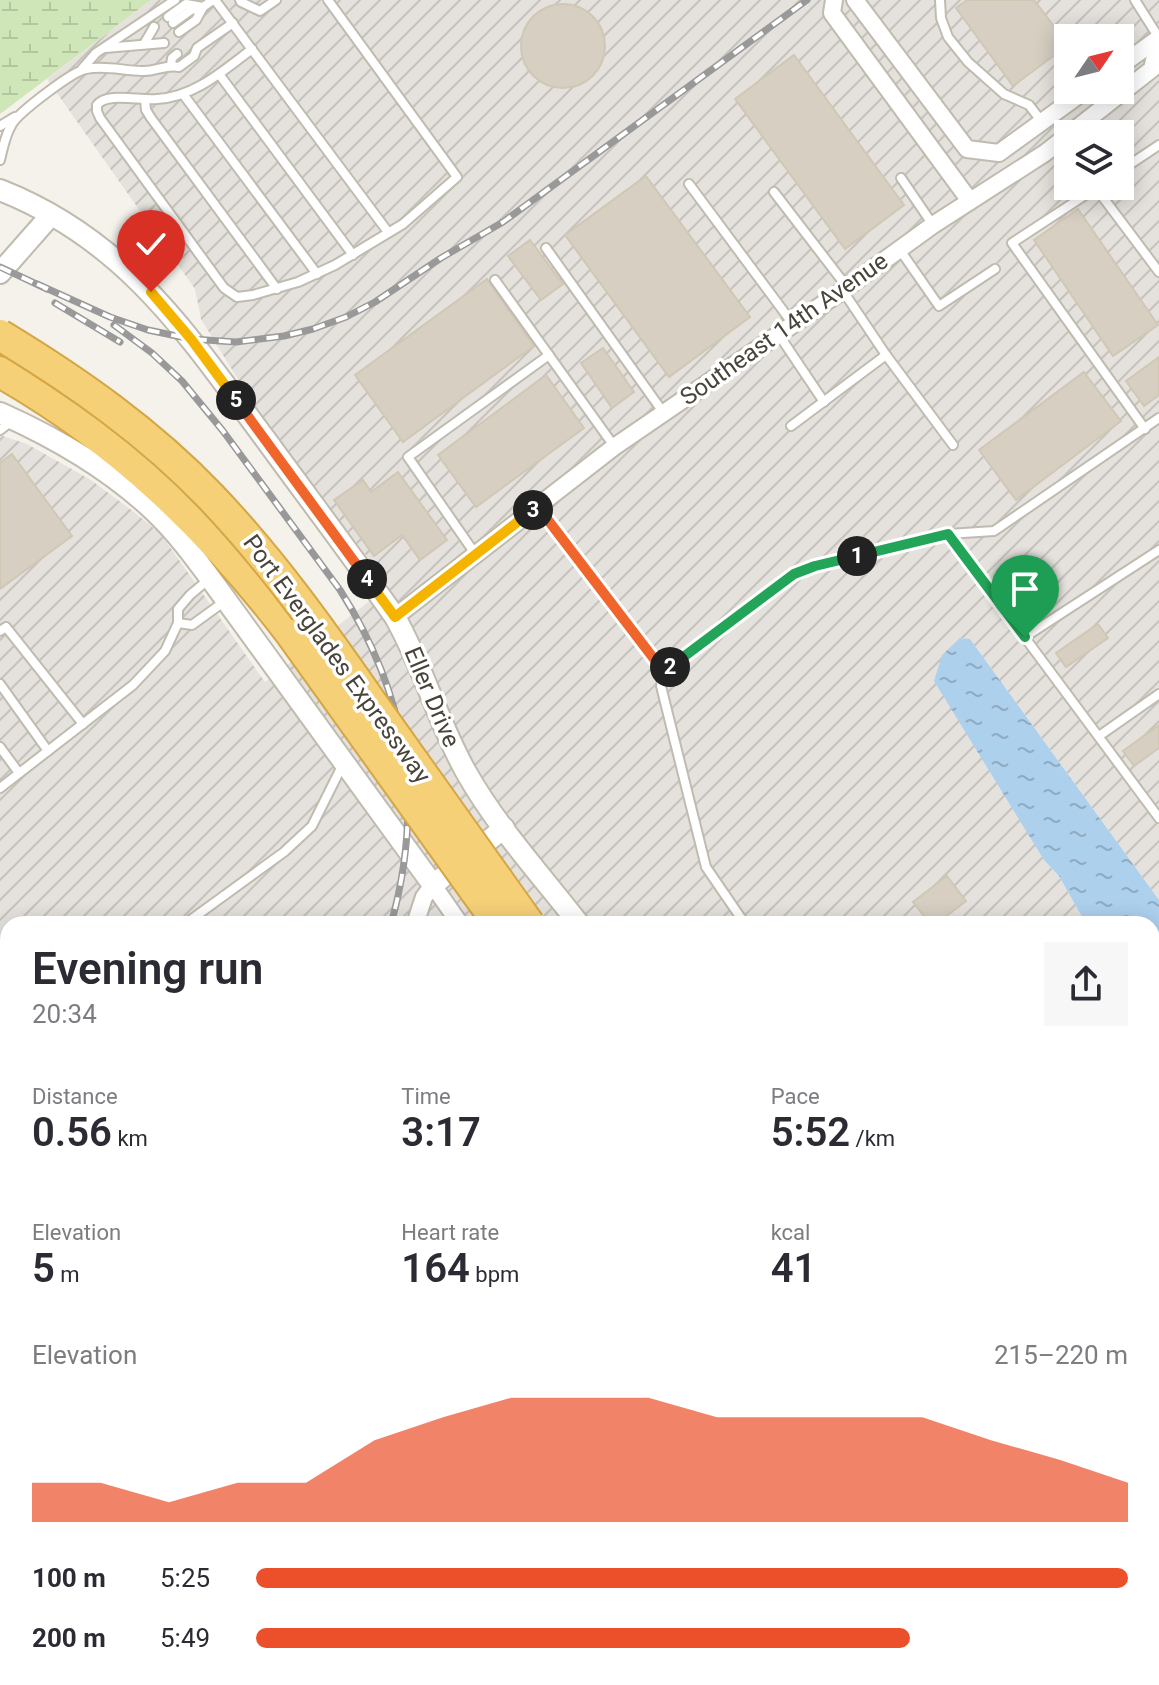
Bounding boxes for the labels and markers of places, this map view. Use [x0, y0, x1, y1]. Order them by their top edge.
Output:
pin [117, 210, 185, 292]
pin: 5 [216, 380, 256, 420]
pin: 3 [513, 490, 553, 530]
pin: 1 [837, 536, 877, 576]
pin [991, 555, 1059, 637]
pin: 4 [347, 559, 387, 599]
pin: 2 [650, 647, 690, 687]

